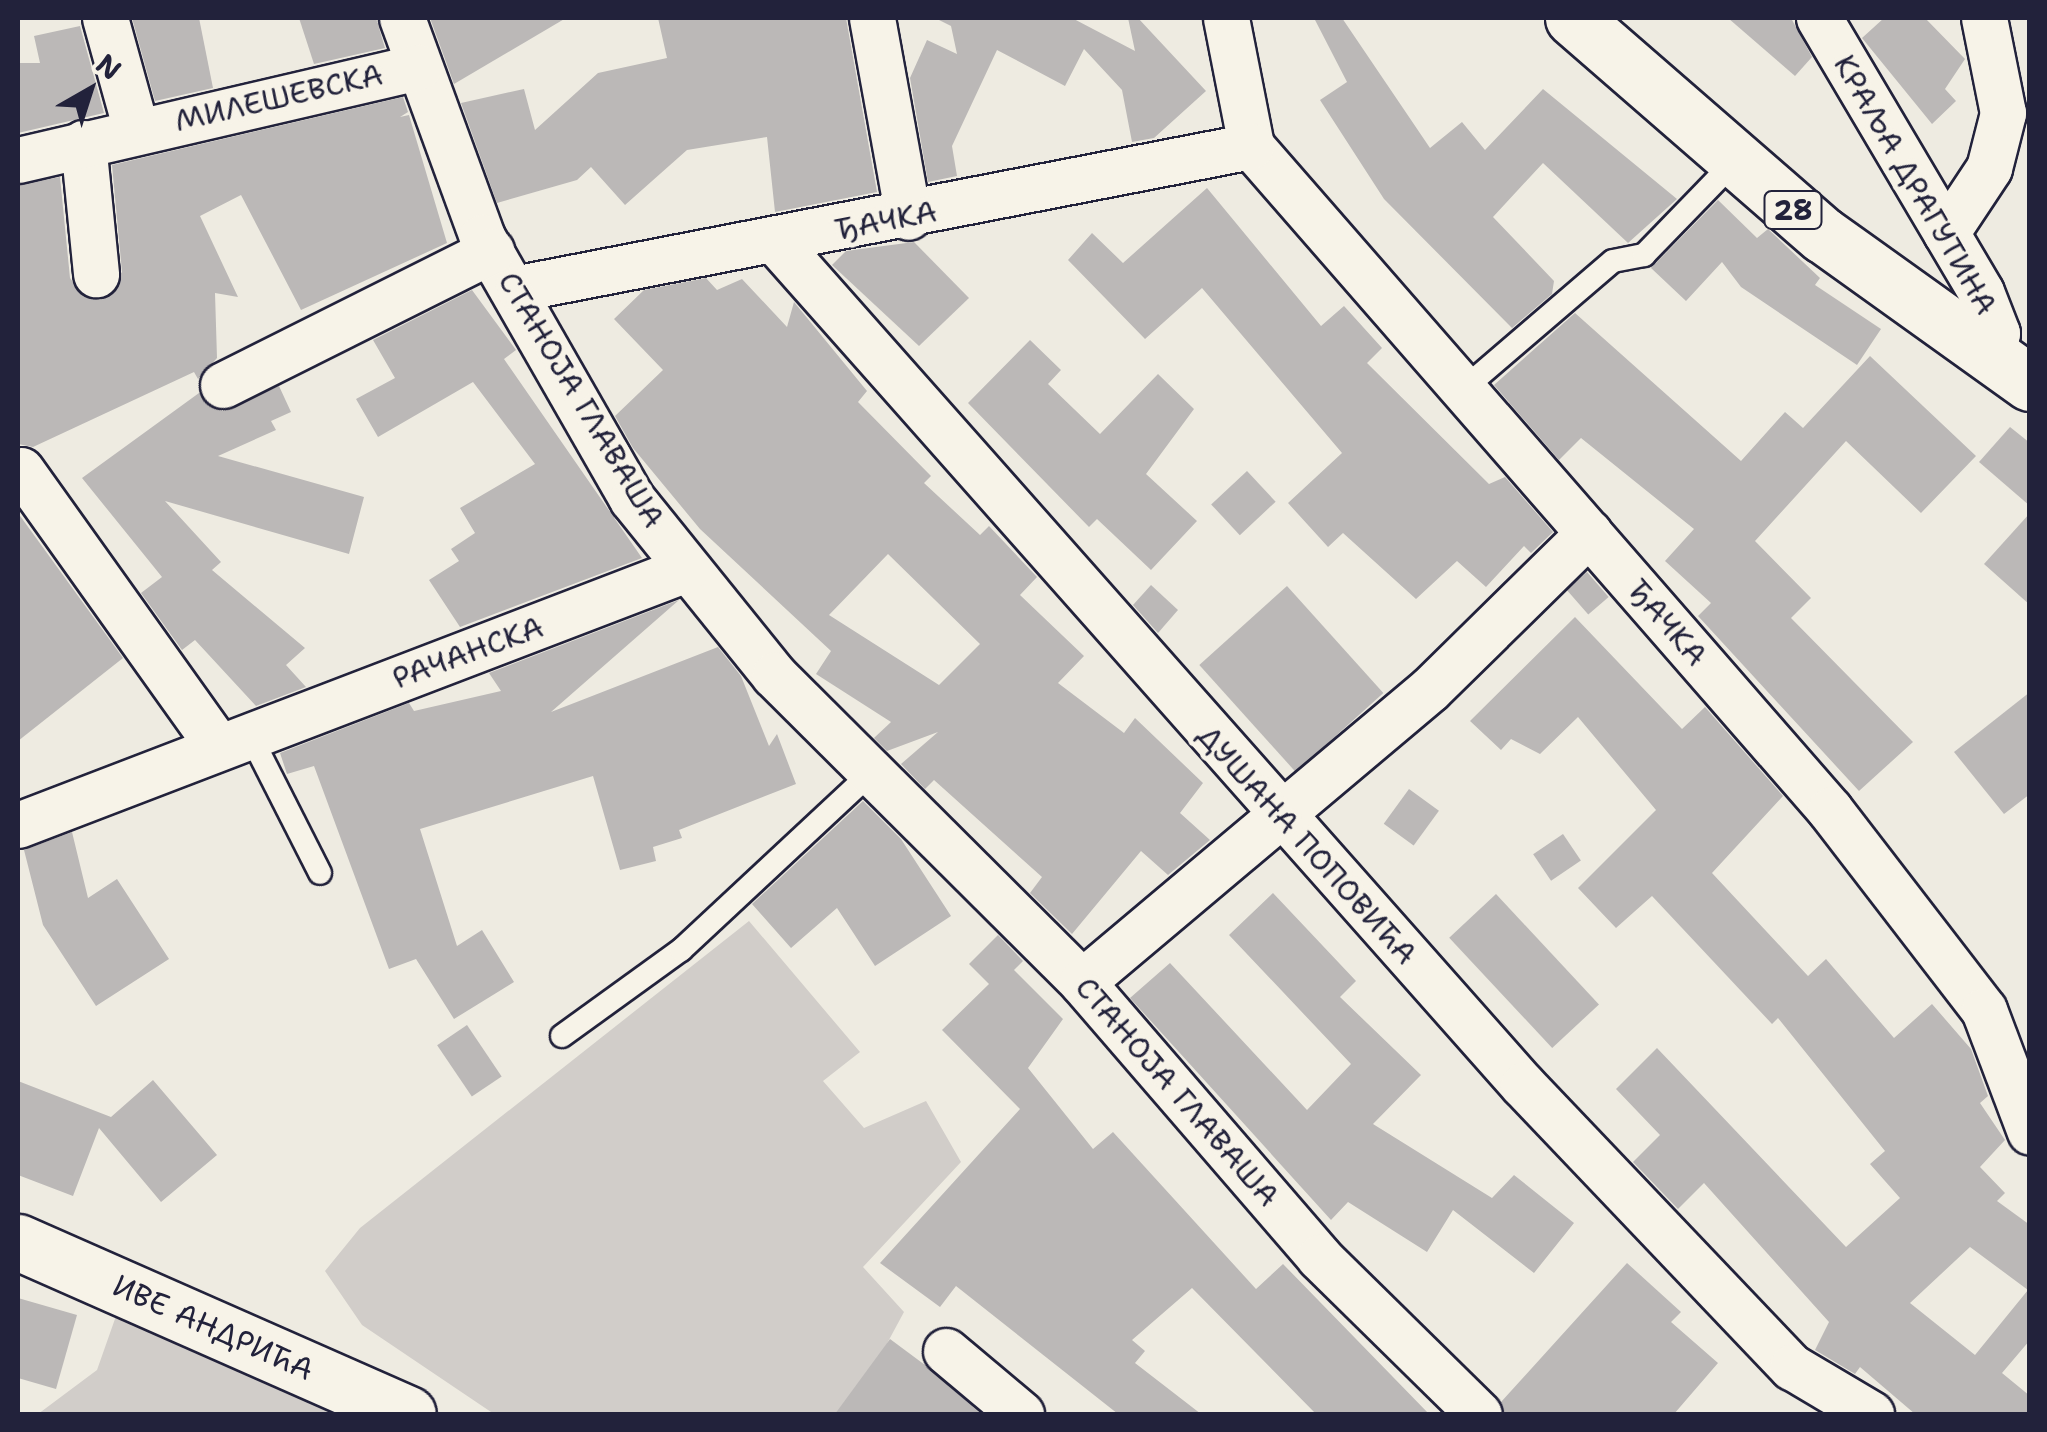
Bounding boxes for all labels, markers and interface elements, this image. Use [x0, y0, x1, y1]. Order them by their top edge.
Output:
north arrow [40, 40, 140, 140]
text: N [88, 45, 129, 88]
street label: КРАЉА ДРАГУТИНА [1826, 49, 2004, 321]
street label: МИЛЕШЕВСКА [171, 57, 387, 139]
road number: 28 [1763, 187, 1823, 233]
street label: ЂАЧКА [832, 193, 940, 249]
street label: СТАНОЈА ГЛАВАША [490, 265, 672, 535]
street label: ЂАЧКА [1620, 572, 1714, 674]
street label: РАЧАНСКА [388, 609, 548, 697]
street label: ДУШАНА ПОПОВИЋА [1190, 718, 1424, 972]
street label: СТАНОЈА ГЛАВАША [1068, 970, 1286, 1214]
street label: ИВЕ АНДРИЋА [107, 1268, 319, 1388]

